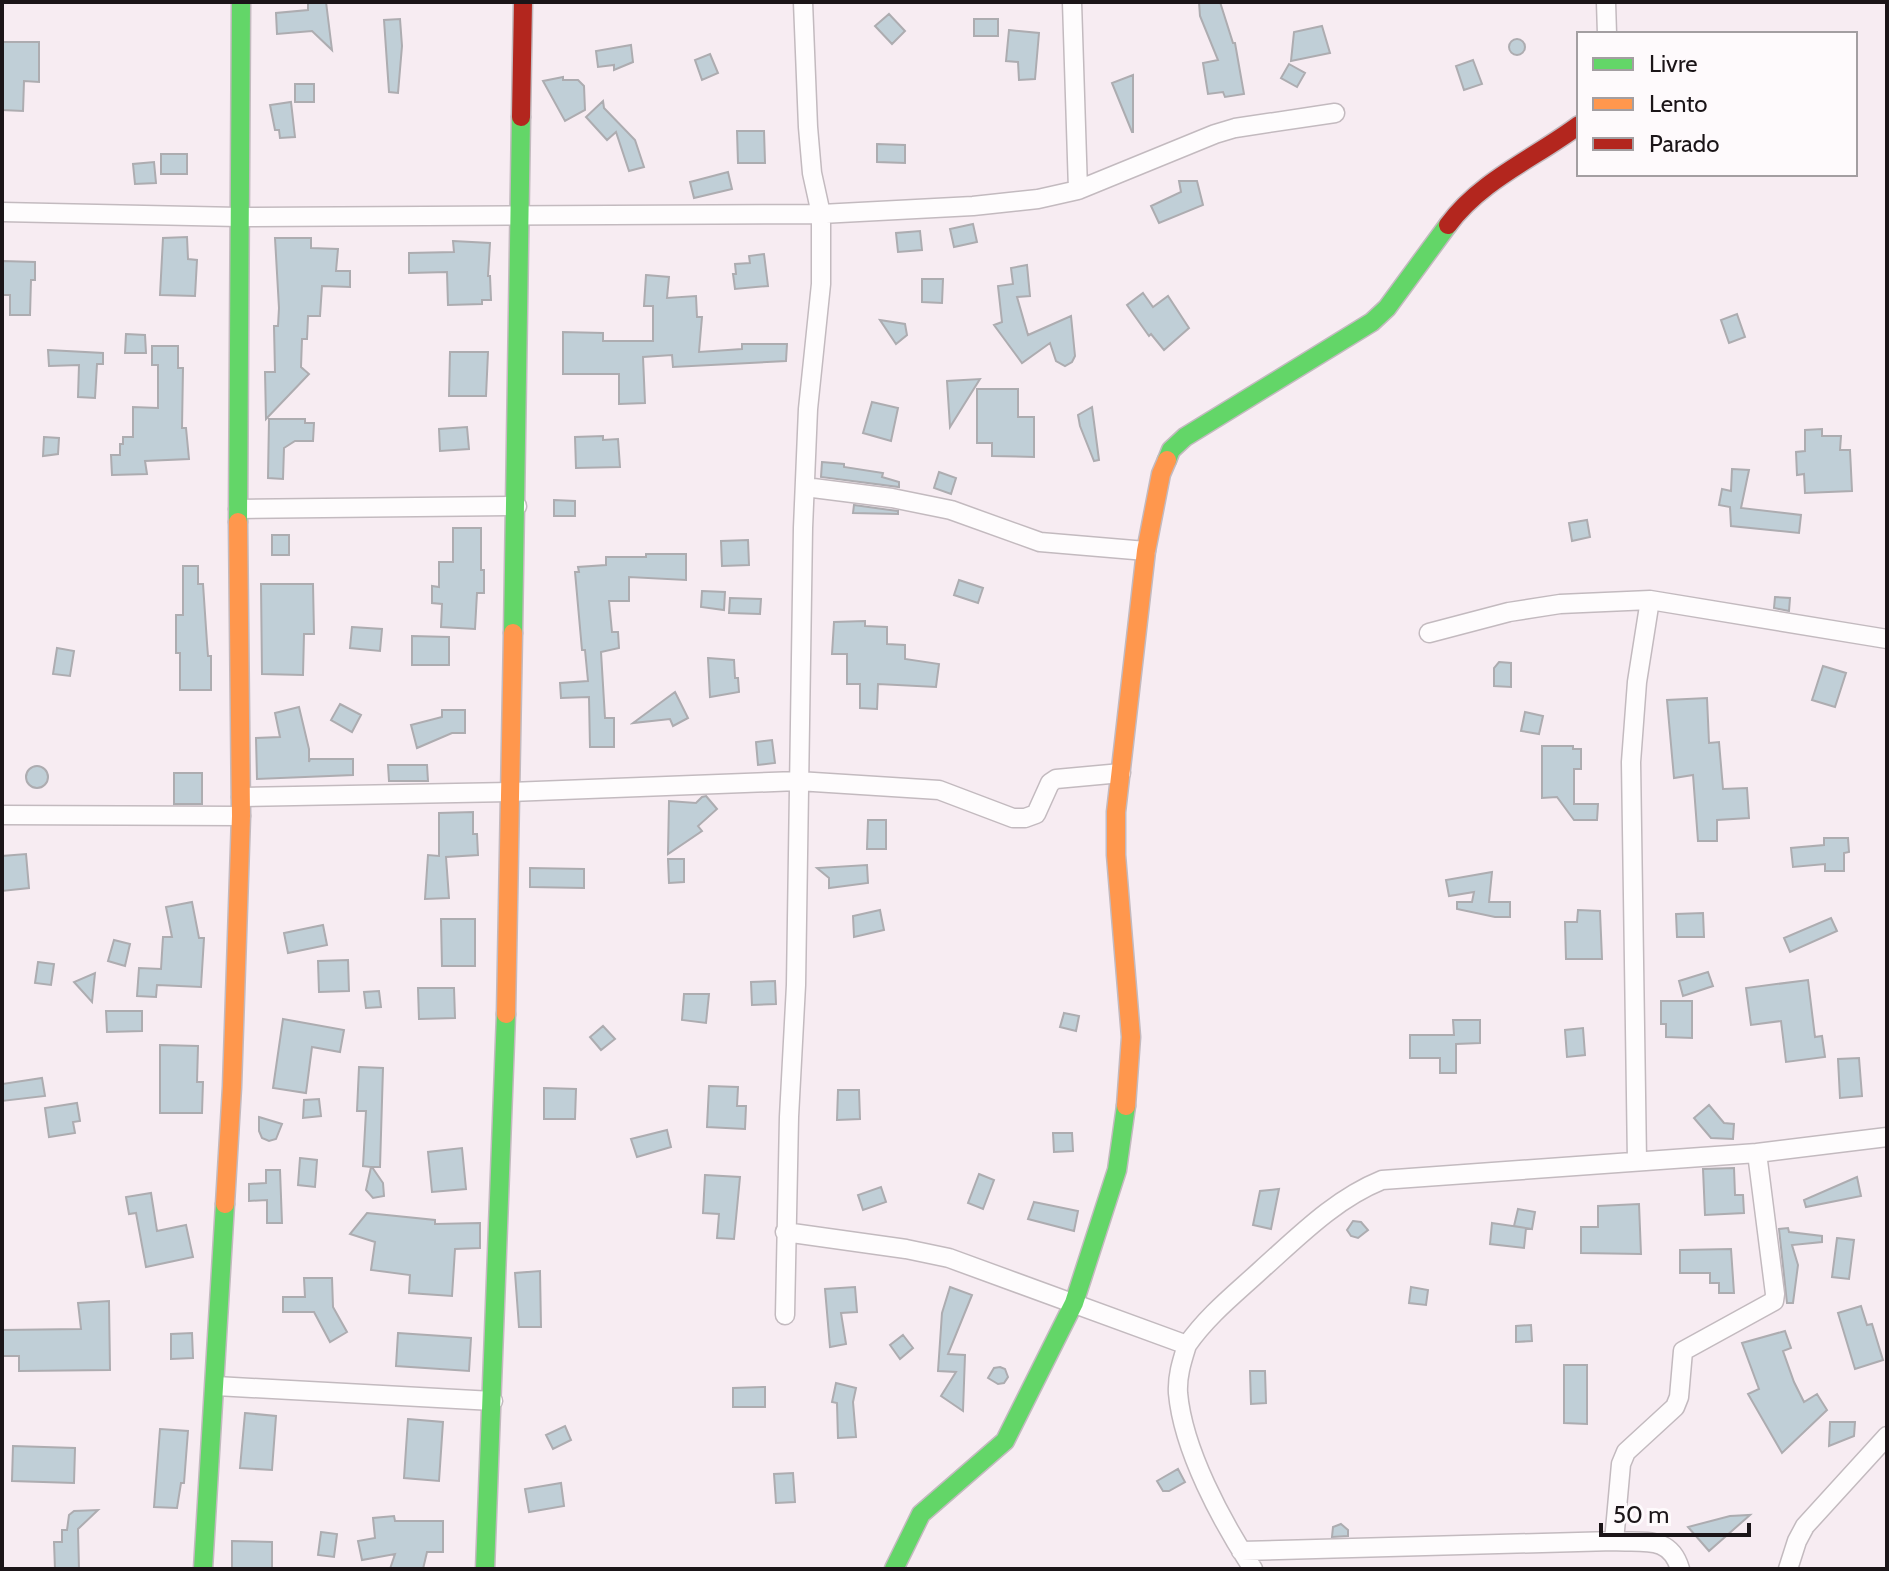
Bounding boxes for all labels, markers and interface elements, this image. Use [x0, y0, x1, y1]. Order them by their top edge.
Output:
legend [1577, 32, 1857, 176]
text: Livre [1649, 49, 1697, 78]
text: Lento [1649, 89, 1708, 118]
text: Parado [1649, 129, 1719, 158]
scale bar [1601, 1487, 1749, 1537]
text: 50 m [1613, 1500, 1669, 1529]

